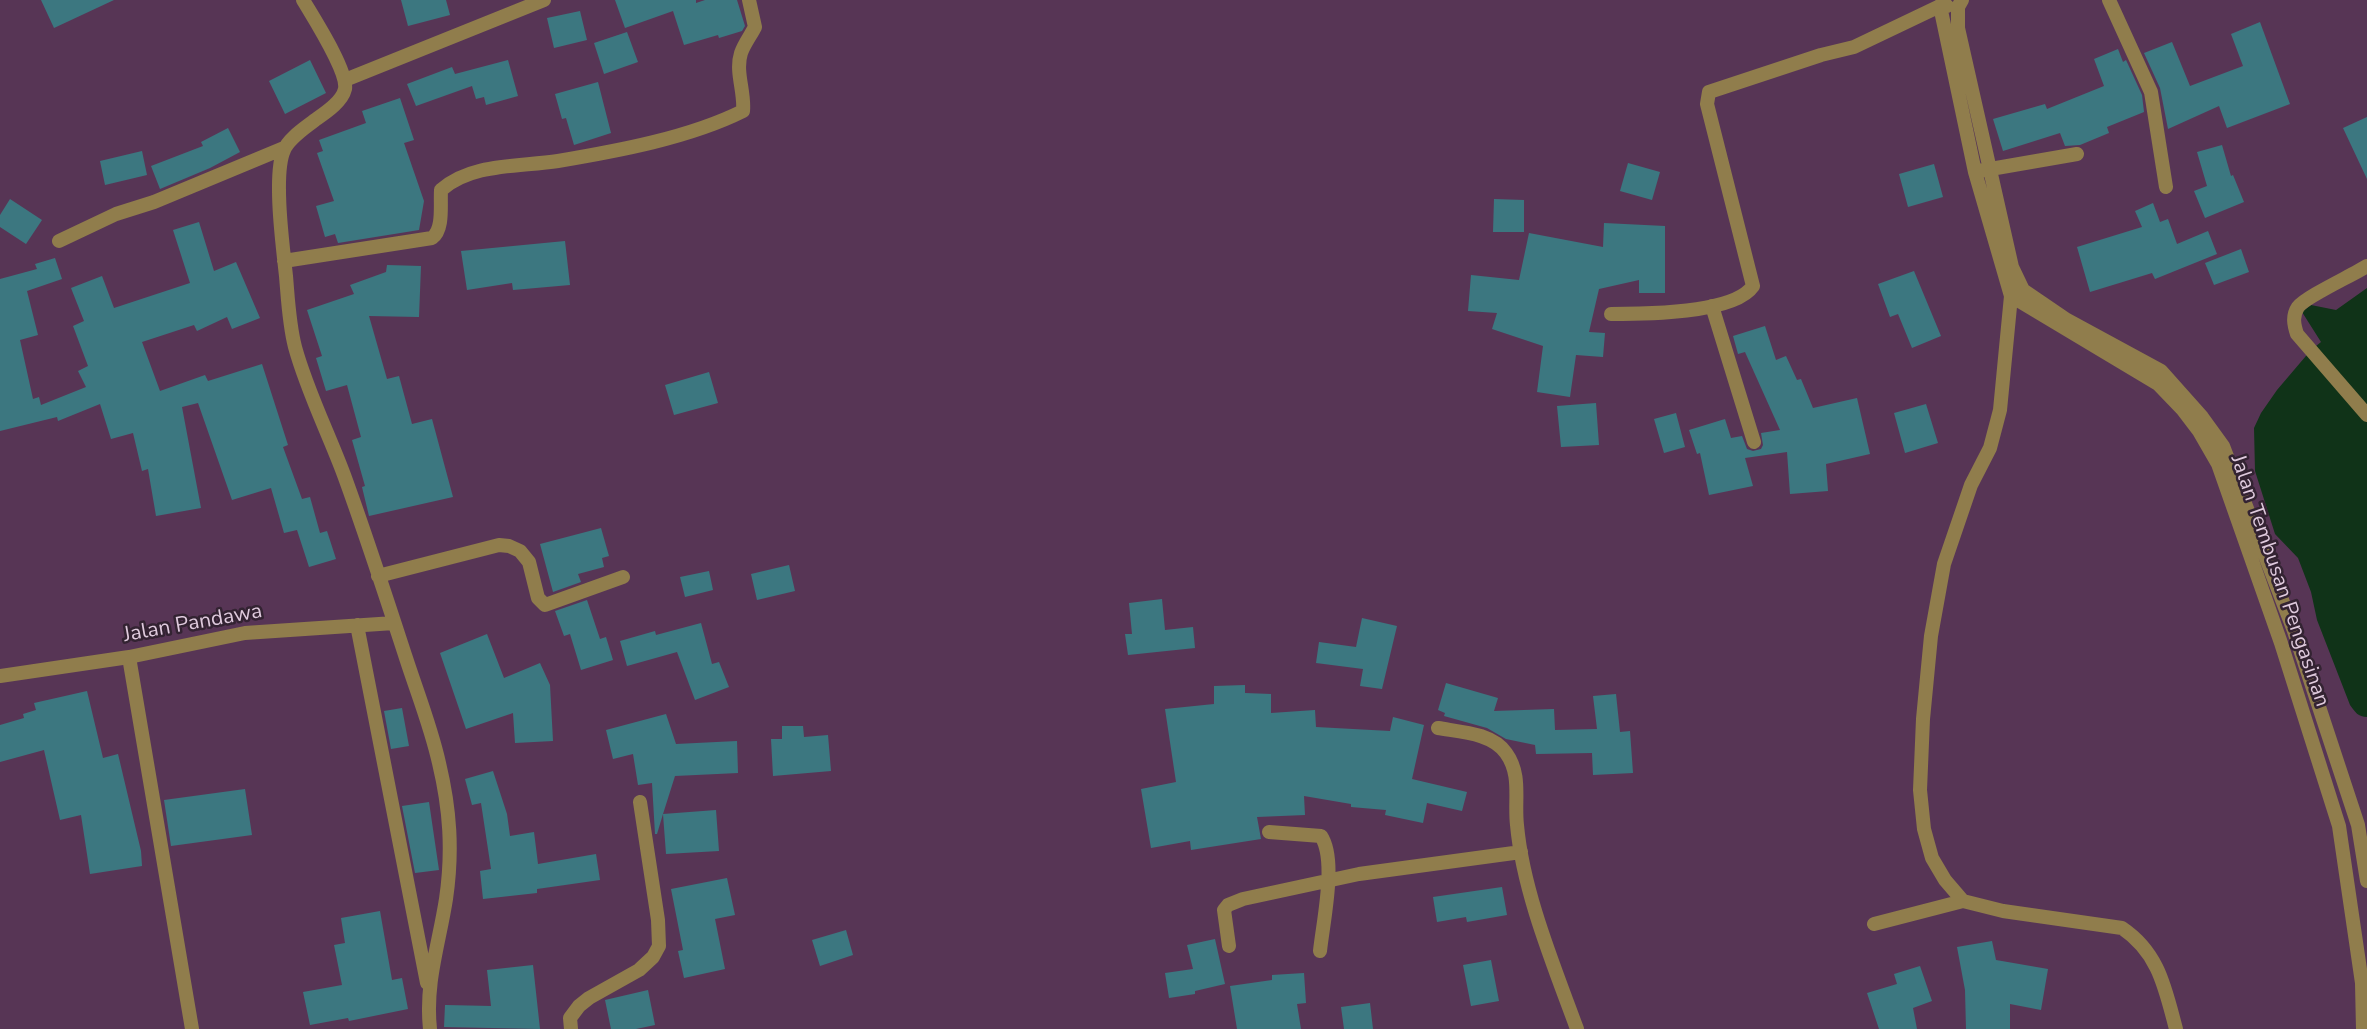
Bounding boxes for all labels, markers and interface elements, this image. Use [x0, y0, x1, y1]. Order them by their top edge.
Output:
street label: Jalan Tembusan Pengasinan [2224, 452, 2334, 710]
street label: Jalan Pandawa [122, 599, 264, 649]

